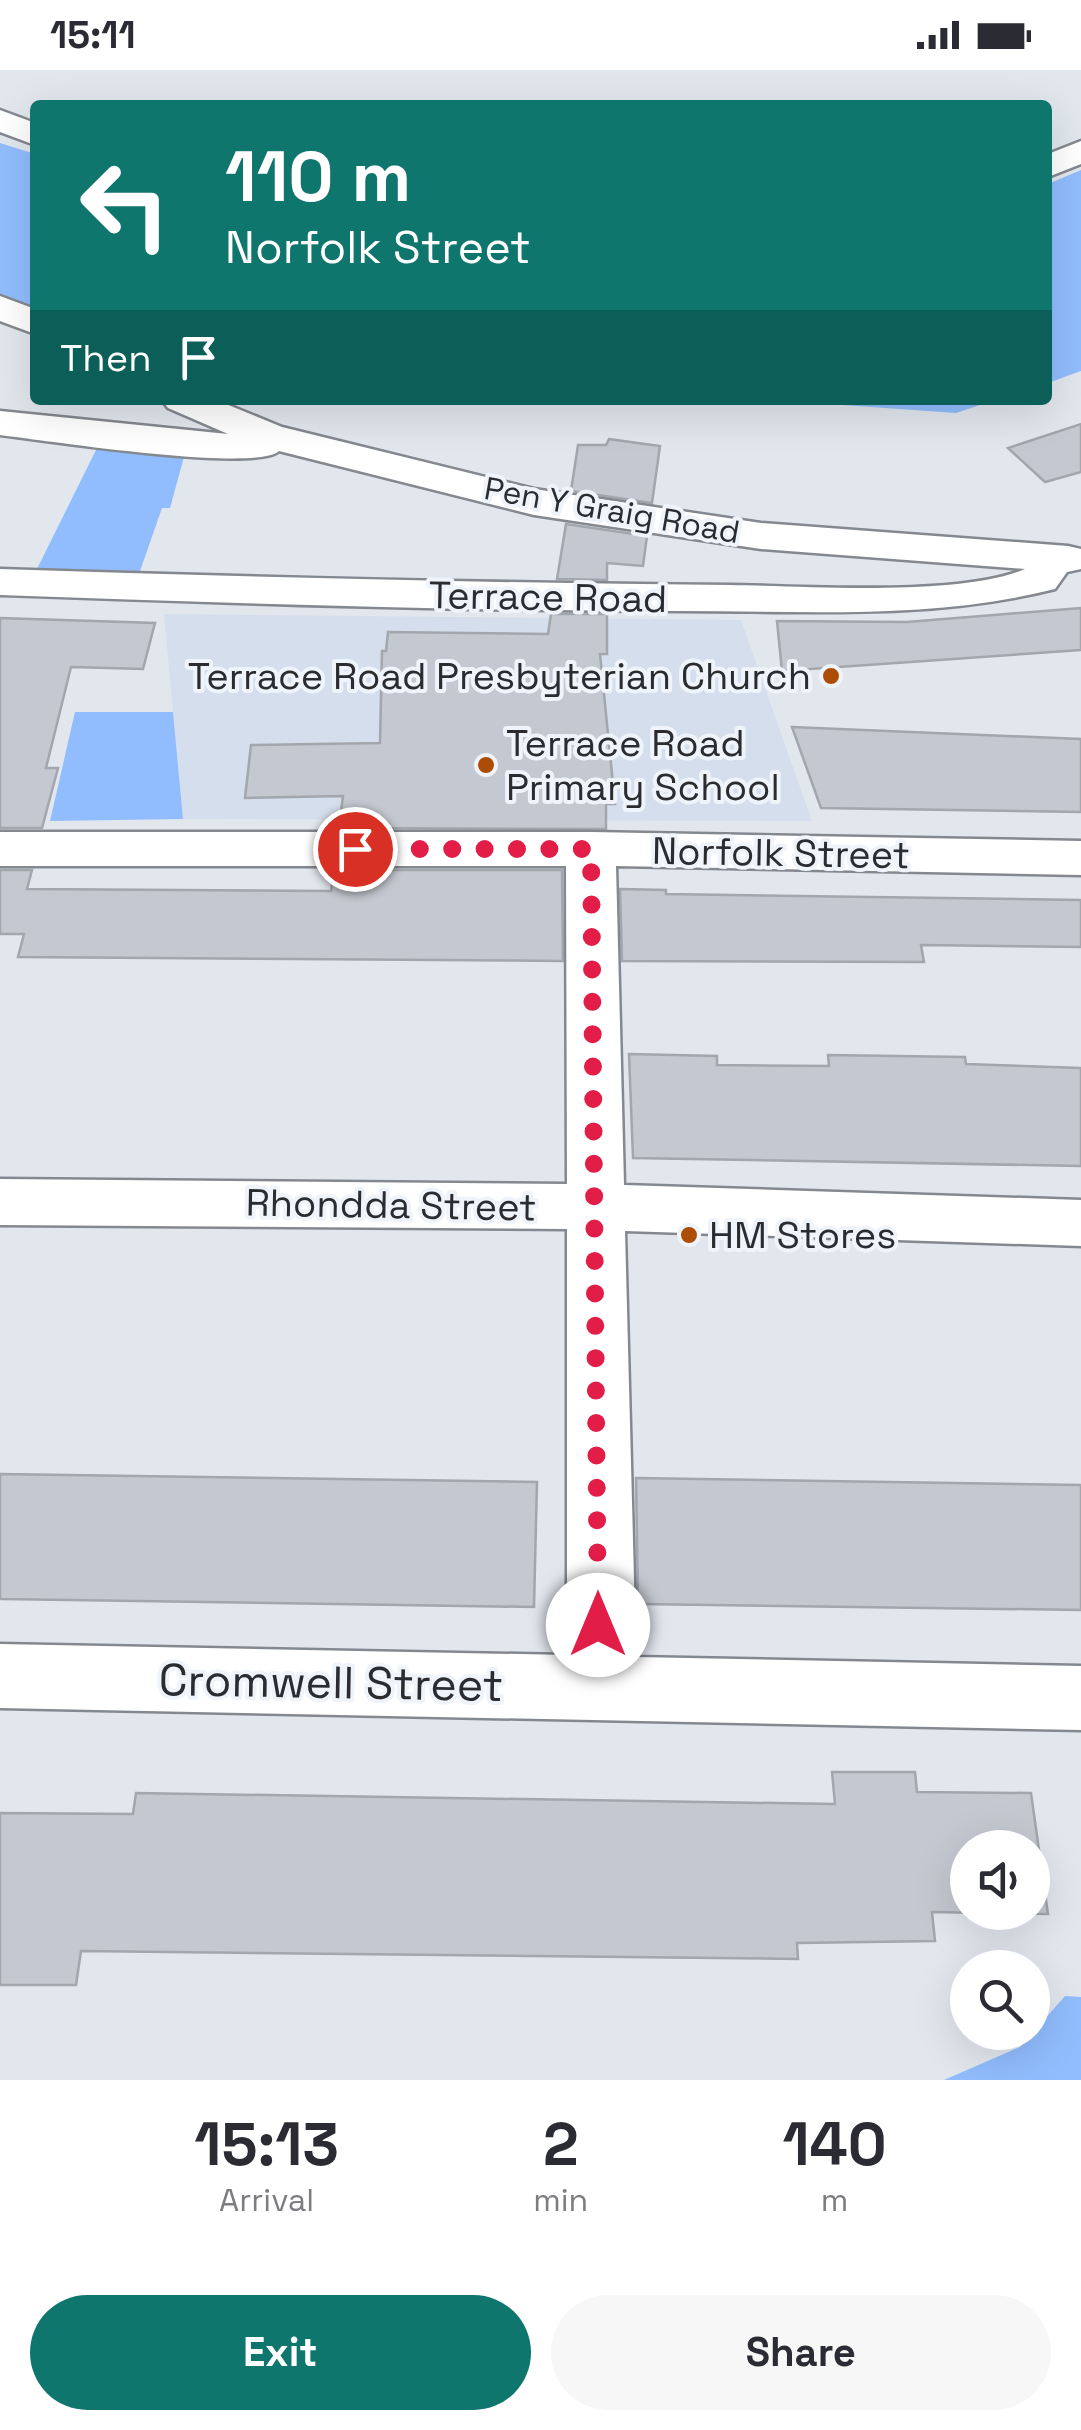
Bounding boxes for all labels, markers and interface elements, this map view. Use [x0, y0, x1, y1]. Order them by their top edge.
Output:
text: 15:11 [50, 11, 136, 59]
text: 110 m [225, 132, 411, 221]
icon: left [60, 140, 190, 270]
text: Norfolk Street [225, 219, 531, 276]
icon: arrive [171, 330, 226, 385]
text: Then [60, 334, 151, 382]
street label: Pen Y Graig Road [481, 468, 743, 552]
street label: Terrace Road [428, 571, 668, 623]
place label: Terrace Road Presbyterian Church [188, 652, 811, 700]
marker: Terrace Road Presbyterian Church [820, 665, 842, 687]
place label: Terrace Road Primary School [506, 719, 780, 811]
marker: Terrace Road Primary School [475, 754, 497, 776]
pin [313, 807, 398, 892]
icon: arrive [328, 822, 383, 877]
street label: Norfolk Street [652, 827, 910, 879]
street label: Rhondda Street [245, 1178, 537, 1232]
place label: HM Stores [709, 1211, 896, 1259]
marker: HM Stores [678, 1224, 700, 1246]
position arrow [546, 1573, 650, 1677]
street label: Cromwell Street [158, 1651, 504, 1714]
map controls [950, 1830, 1050, 2050]
button: sound [950, 1830, 1050, 1930]
button: search [950, 1950, 1050, 2050]
text: 15:13 [194, 2106, 339, 2183]
text: 2 [543, 2106, 579, 2183]
text: 140 [782, 2106, 887, 2183]
text: Arrival [219, 2180, 314, 2220]
text: min [533, 2180, 588, 2220]
text: m [821, 2180, 848, 2220]
button: Exit [30, 2295, 531, 2410]
button: Share [551, 2295, 1051, 2410]

